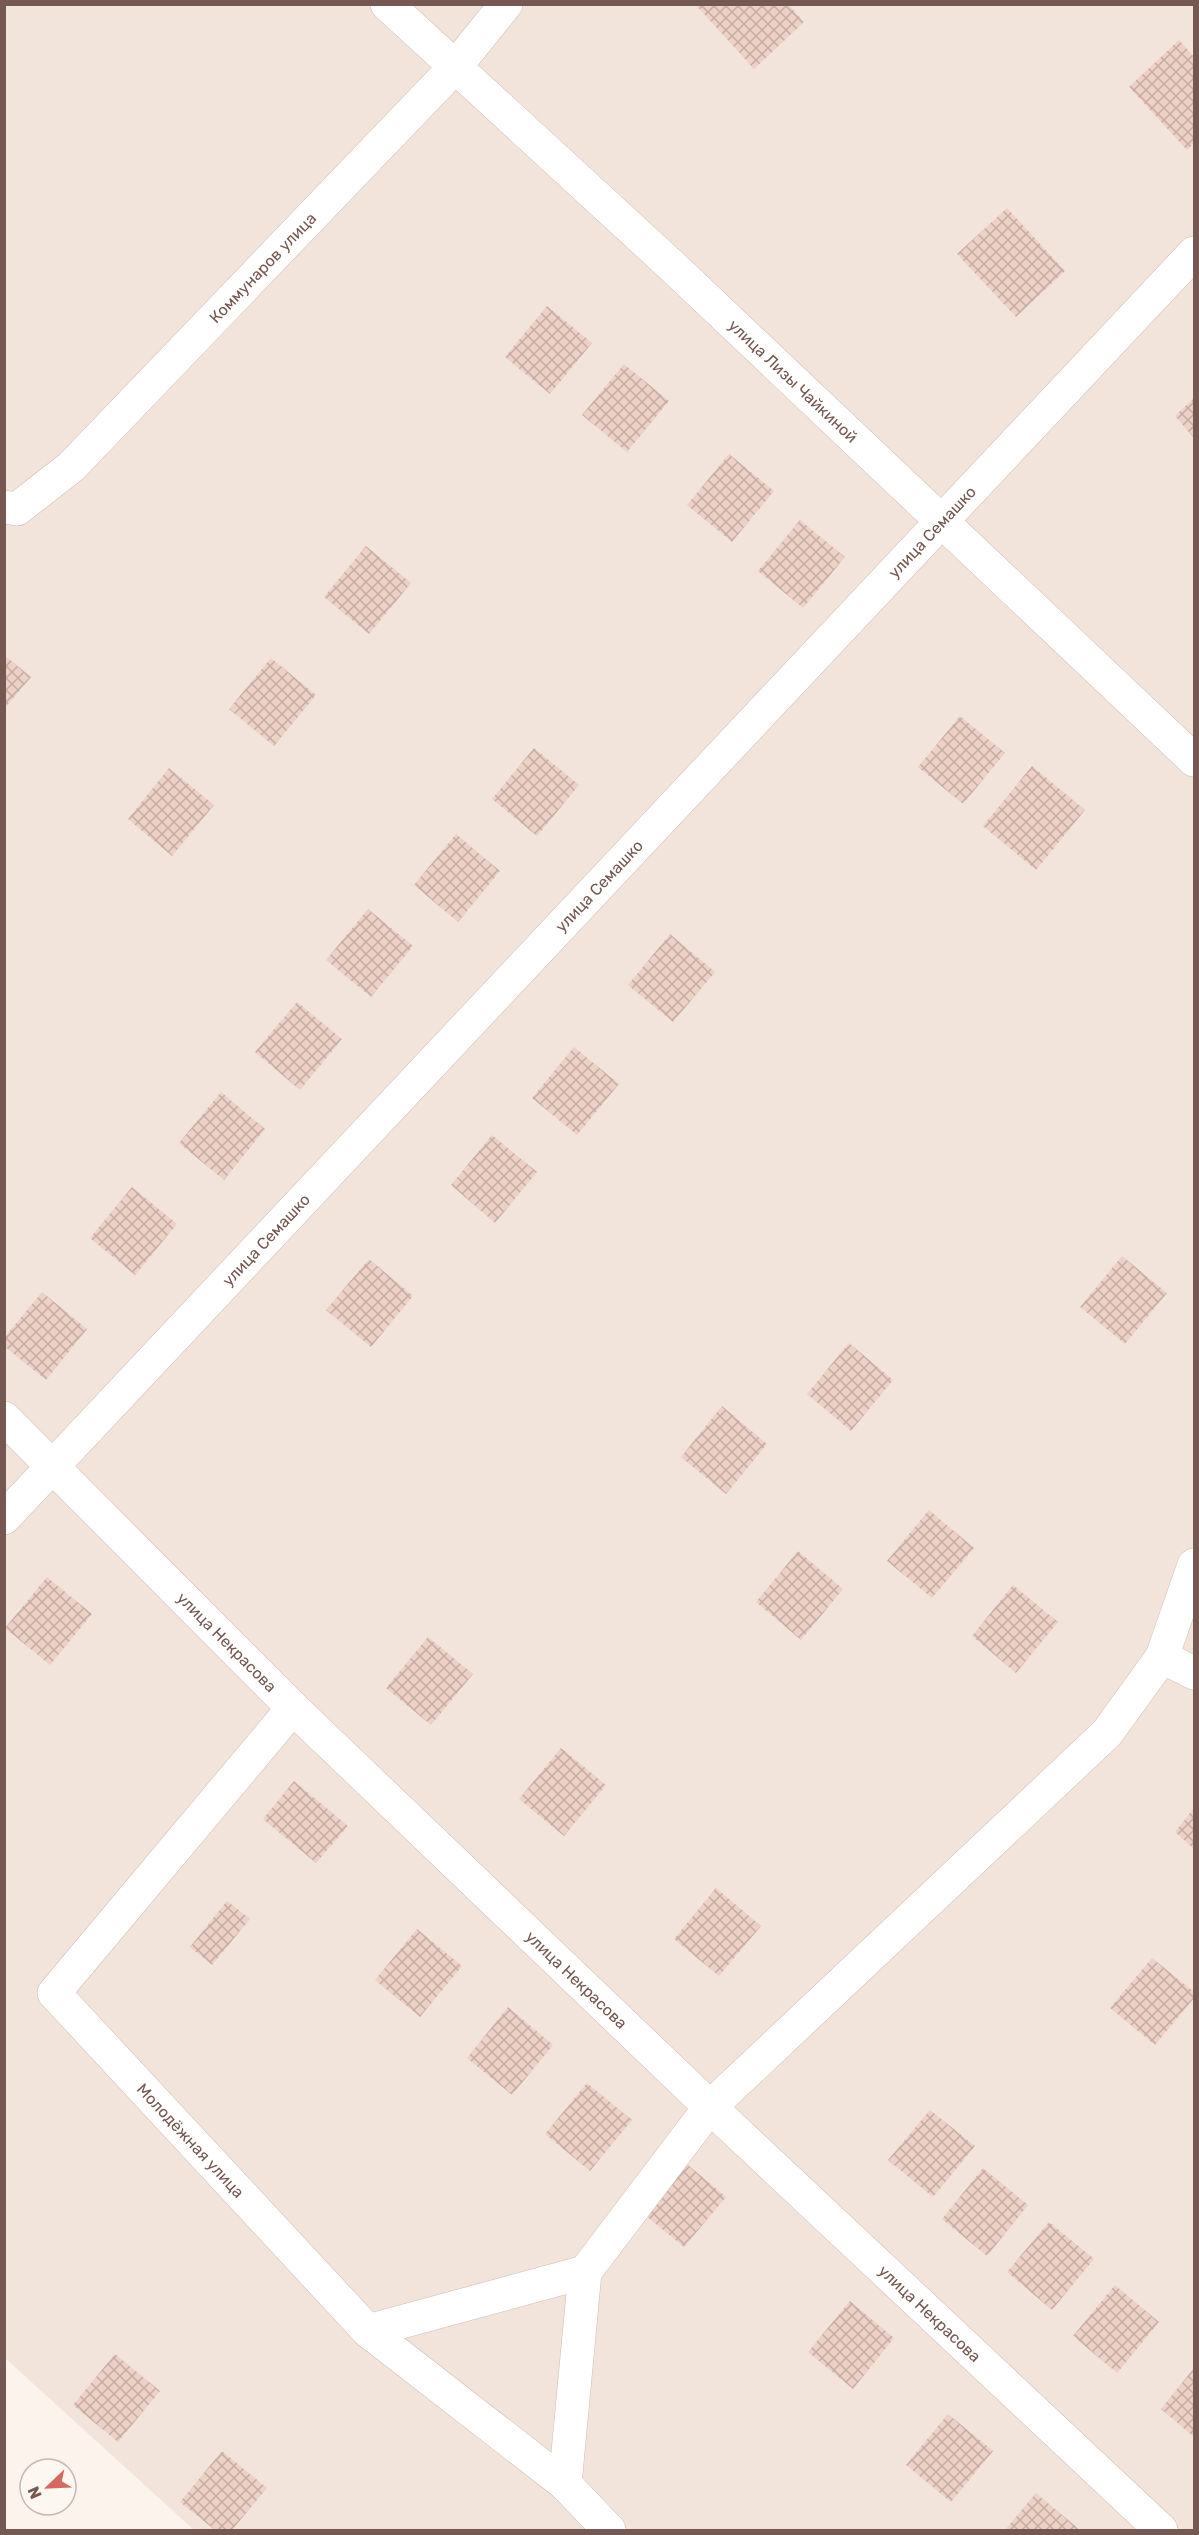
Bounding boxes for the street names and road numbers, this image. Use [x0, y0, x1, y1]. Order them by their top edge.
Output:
street label: Коммунаров улица [205, 209, 320, 327]
street label: улица Лизы Чайкиной [724, 316, 861, 447]
street label: улица Семашко [884, 482, 980, 582]
street label: улица Семашко [551, 836, 647, 936]
street label: улица Семашко [218, 1190, 314, 1290]
street label: улица Некрасова [173, 1588, 280, 1696]
street label: улица Некрасова [522, 1927, 631, 2033]
street label: Молодёжная улица [133, 2080, 248, 2202]
street label: улица Некрасова [874, 2261, 985, 2366]

